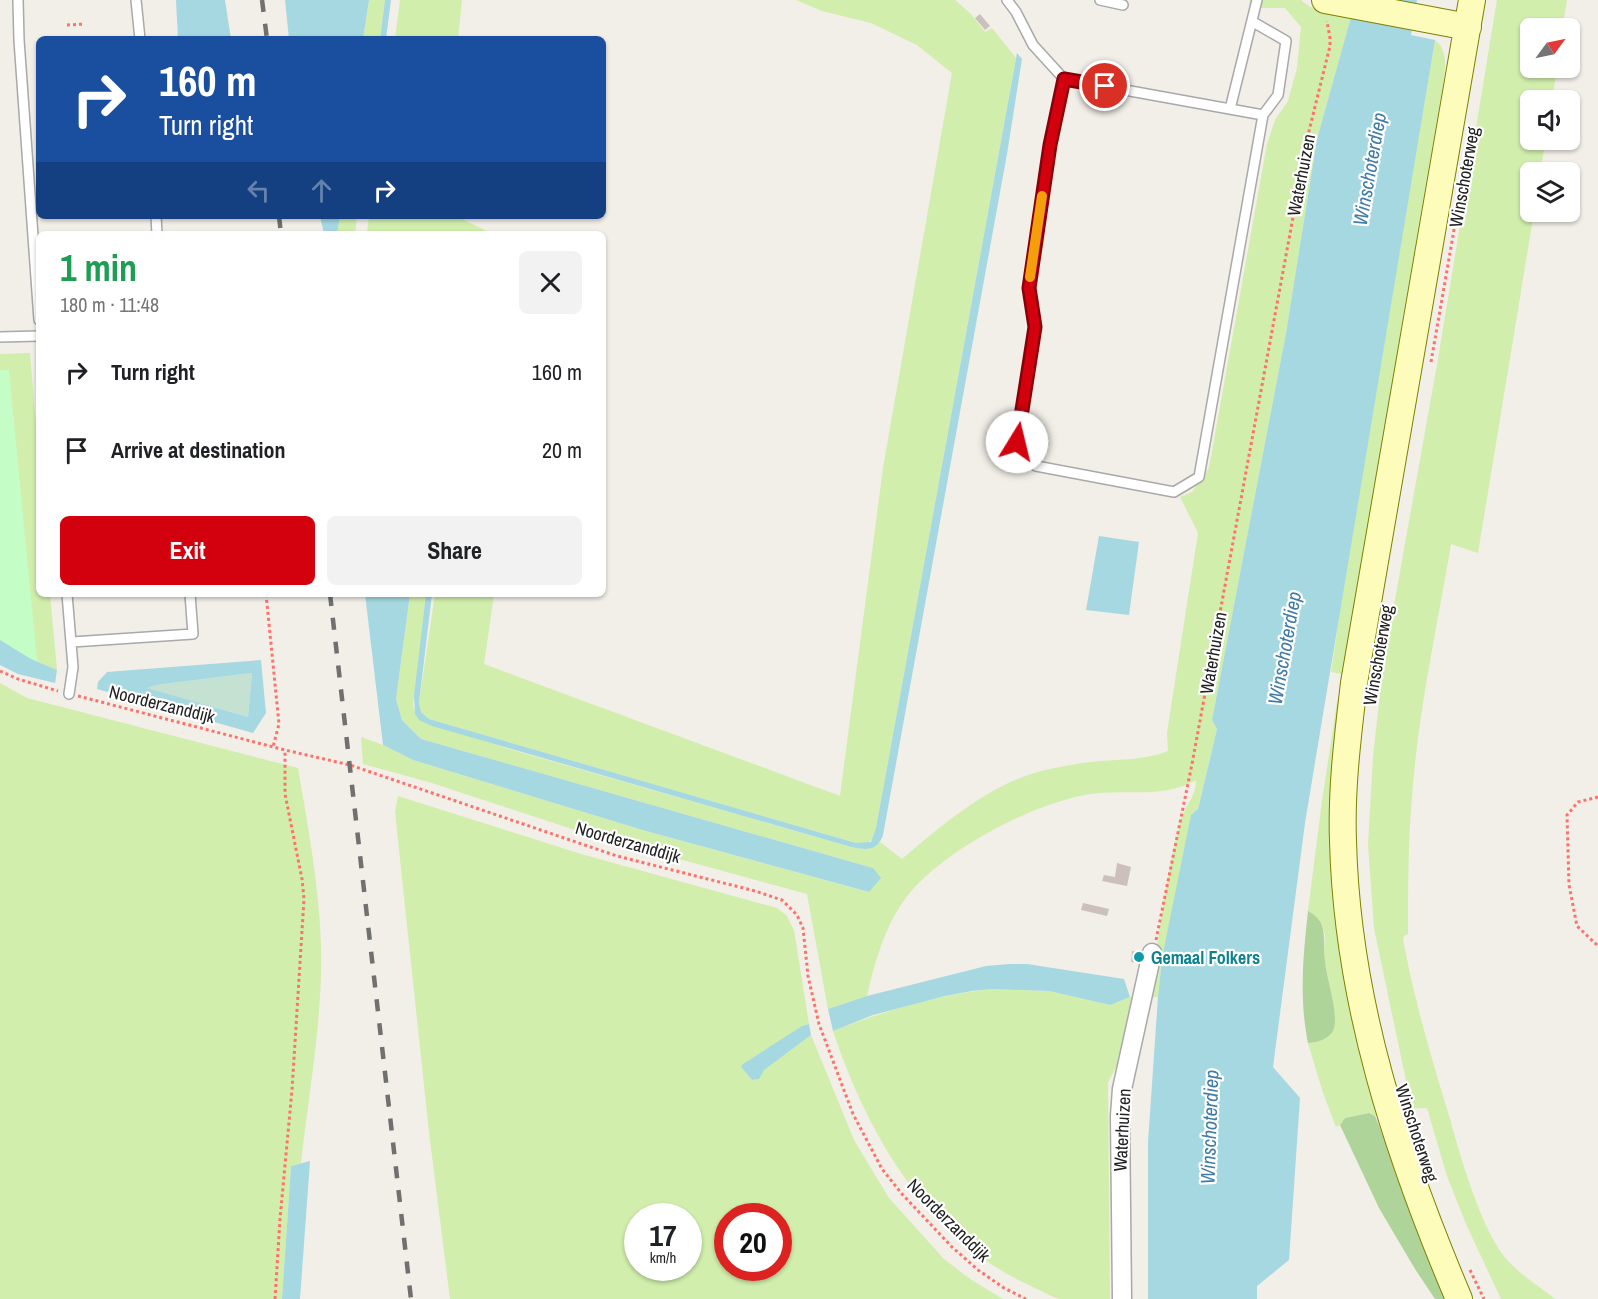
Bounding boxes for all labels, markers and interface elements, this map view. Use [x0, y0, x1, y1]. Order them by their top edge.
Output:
north arrow [1520, 18, 1580, 78]
map controls [1520, 18, 1580, 222]
text: 160 m [159, 53, 257, 109]
icon: right [60, 60, 138, 138]
pin [1079, 60, 1130, 111]
icon: arrive [1088, 69, 1121, 102]
button: sound [1520, 90, 1580, 150]
text: Turn right [159, 107, 253, 143]
water label: Winschoterdiep [1346, 110, 1392, 228]
street label: Winschoterweg [1443, 124, 1485, 229]
street label: Waterhuizen [1281, 132, 1321, 218]
button: layers [1520, 162, 1580, 222]
icon: left [242, 174, 275, 207]
icon: ahead [305, 174, 338, 207]
icon: right [368, 174, 401, 207]
text: 1 min [60, 244, 137, 292]
button: close [519, 251, 582, 314]
text: 180 m · 11:48 [60, 291, 159, 318]
icon: right [60, 356, 93, 389]
text: Turn right [111, 357, 195, 387]
text: 160 m [532, 357, 582, 387]
position arrow [985, 410, 1049, 474]
icon: arrive [60, 434, 93, 467]
text: Arrive at destination [111, 435, 285, 465]
text: 20 m [542, 435, 582, 465]
button: Exit [60, 516, 315, 585]
button: Share [327, 516, 582, 585]
water label: Winschoterdiep [1261, 589, 1307, 707]
street label: Winschoterweg [1357, 602, 1399, 707]
street label: Waterhuizen [1193, 610, 1233, 696]
street label: Noorderzanddijk [106, 679, 218, 729]
street label: Noorderzanddijk [573, 815, 684, 869]
place label: Gemaal Folkers [1151, 945, 1260, 970]
marker: Gemaal Folkers [1132, 950, 1146, 964]
water label: Winschoterdiep [1194, 1069, 1224, 1185]
street label: Winschoterweg [1389, 1081, 1445, 1186]
street label: Waterhuizen [1107, 1088, 1137, 1172]
street label: Noorderzanddijk [902, 1173, 997, 1268]
speed limit sign: 20 [714, 1203, 792, 1281]
text: 17 [649, 1215, 677, 1255]
text: km/h [650, 1247, 676, 1268]

